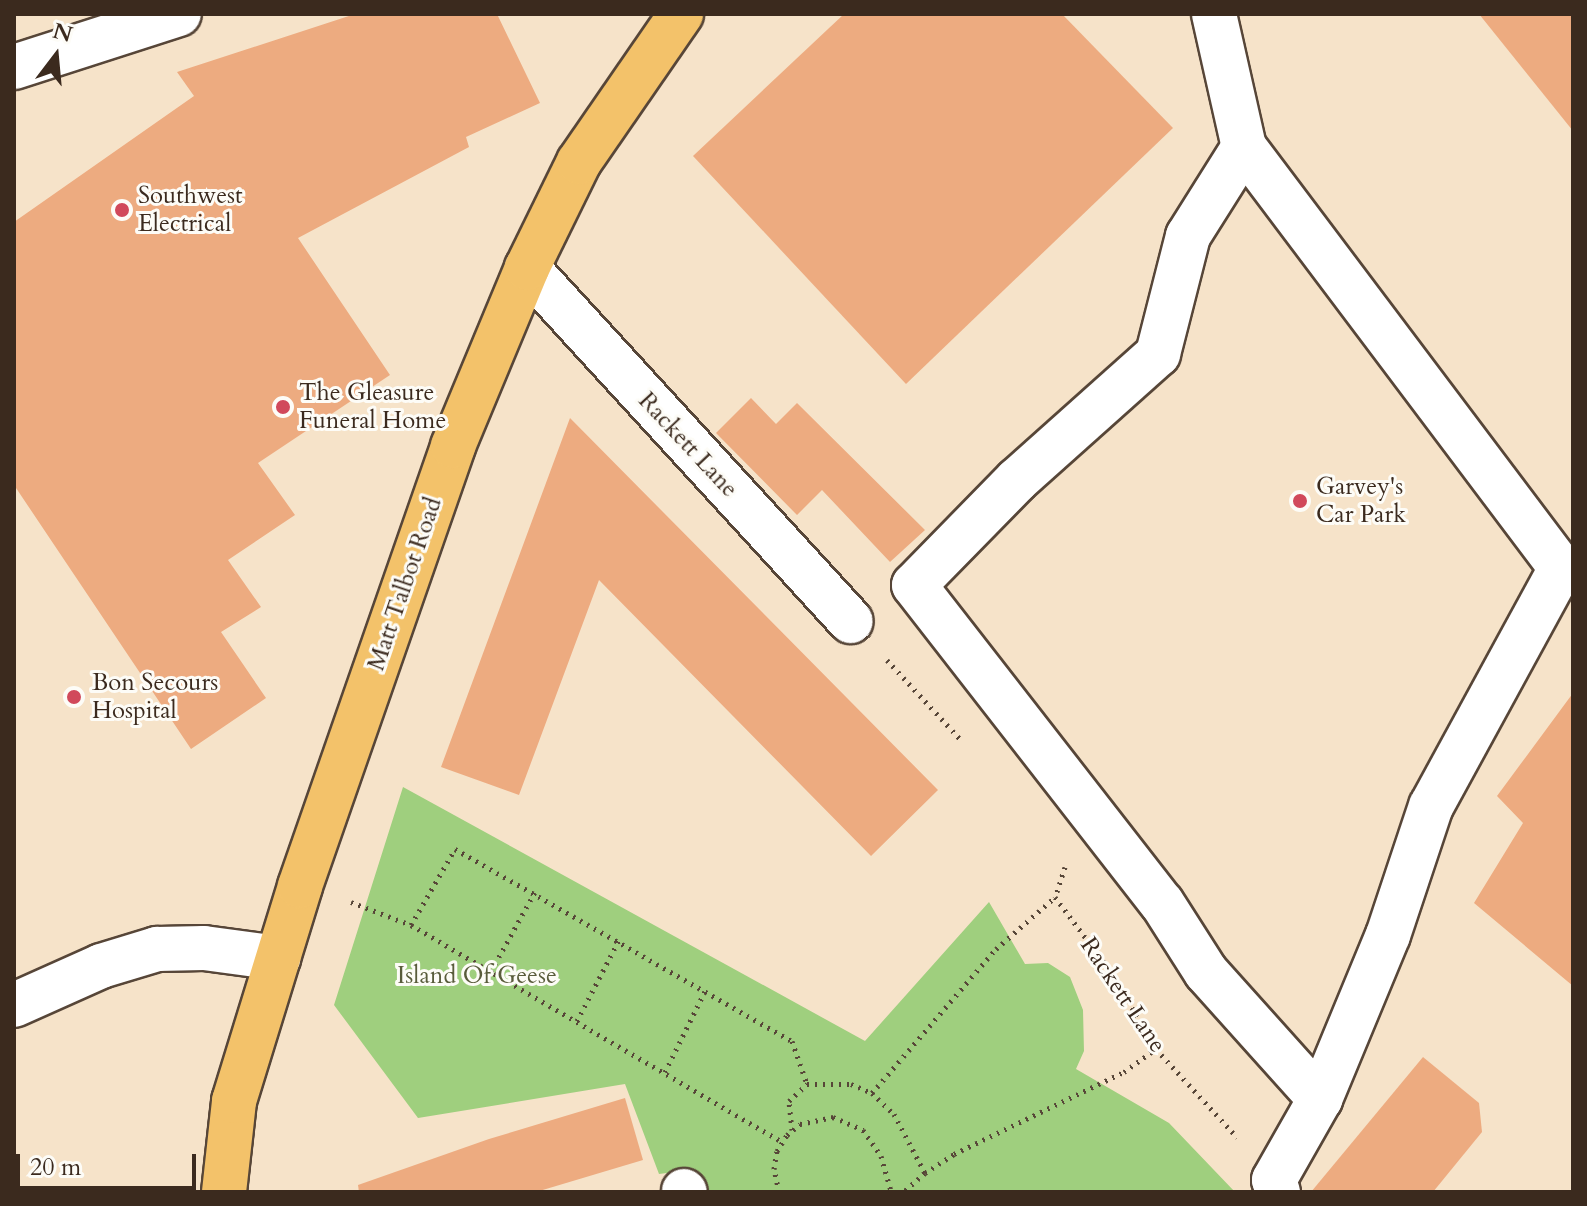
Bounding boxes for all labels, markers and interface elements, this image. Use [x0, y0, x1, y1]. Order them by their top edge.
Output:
north arrow [16, 16, 96, 96]
text: N [49, 16, 76, 50]
place label: Southwest Electrical [138, 182, 243, 238]
marker: Southwest Electrical [113, 201, 131, 219]
place label: The Gleasure Funeral Home [299, 379, 446, 435]
street label: Rackett Lane [632, 387, 744, 503]
marker: The Gleasure Funeral Home [274, 398, 292, 416]
place label: Garvey's Car Park [1316, 473, 1406, 529]
marker: Garvey's Car Park [1291, 492, 1309, 510]
street label: Matt Talbot Road [362, 494, 448, 674]
place label: Bon Secours Hospital [92, 669, 218, 725]
marker: Bon Secours Hospital [63, 686, 85, 708]
street label: Rackett Lane [1074, 932, 1172, 1058]
park label: Island Of Geese [397, 962, 557, 990]
scale bar [20, 1138, 200, 1188]
text: 20 m [30, 1151, 81, 1184]

